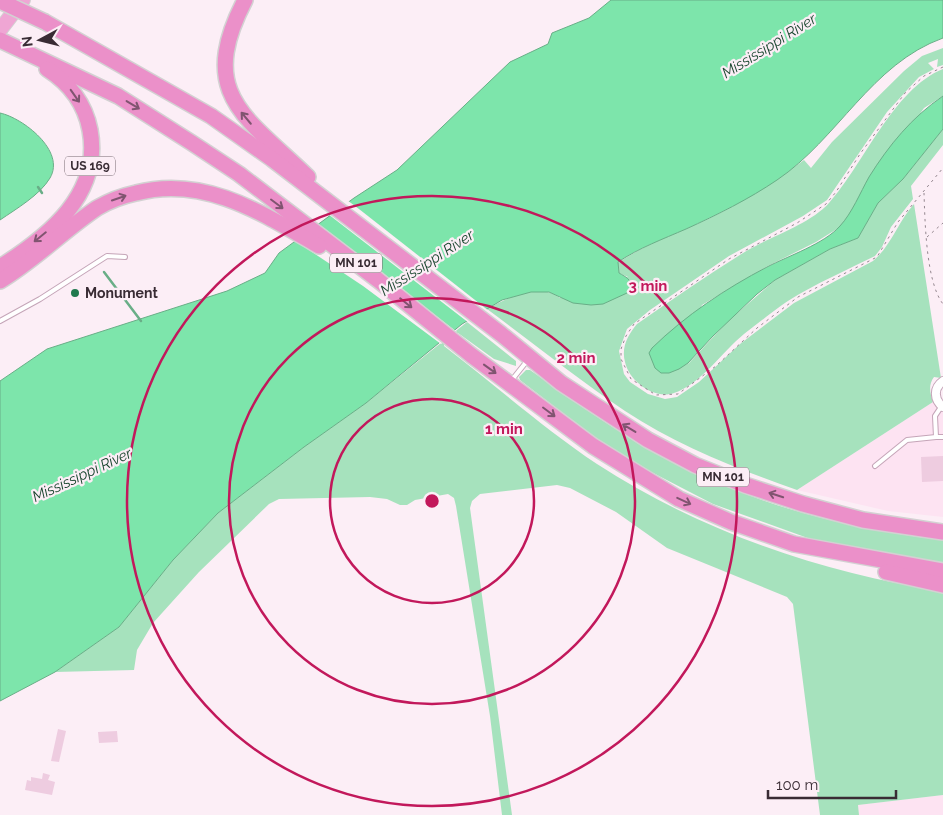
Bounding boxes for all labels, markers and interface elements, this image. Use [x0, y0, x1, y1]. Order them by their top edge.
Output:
water label: Mississippi River [718, 9, 820, 82]
north arrow [15, 15, 65, 65]
text: N [19, 35, 36, 48]
one-way arrow [70, 89, 80, 103]
one-way arrow [125, 101, 139, 111]
one-way arrow [240, 112, 251, 125]
road number: US 169 [65, 157, 115, 176]
one-way arrow [111, 193, 126, 202]
one-way arrow [270, 199, 284, 209]
water label: Mississippi River [377, 226, 478, 300]
one-way arrow [34, 232, 47, 243]
road number: MN 101 [330, 254, 382, 272]
text: 3 min [629, 277, 667, 295]
place label: Monument [85, 285, 158, 301]
marker: Monument [69, 287, 81, 299]
one-way arrow [400, 297, 413, 308]
text: 2 min [557, 349, 595, 367]
one-way arrow [483, 364, 497, 374]
one-way arrow [542, 406, 555, 417]
text: 1 min [485, 420, 523, 438]
one-way arrow [622, 423, 636, 433]
water label: Mississippi River [29, 444, 135, 506]
road number: MN 101 [697, 468, 749, 487]
one-way arrow [768, 490, 784, 500]
centre of rings [423, 492, 441, 510]
one-way arrow [676, 497, 691, 506]
scale bar [768, 768, 896, 800]
text: 100 m [776, 776, 818, 794]

